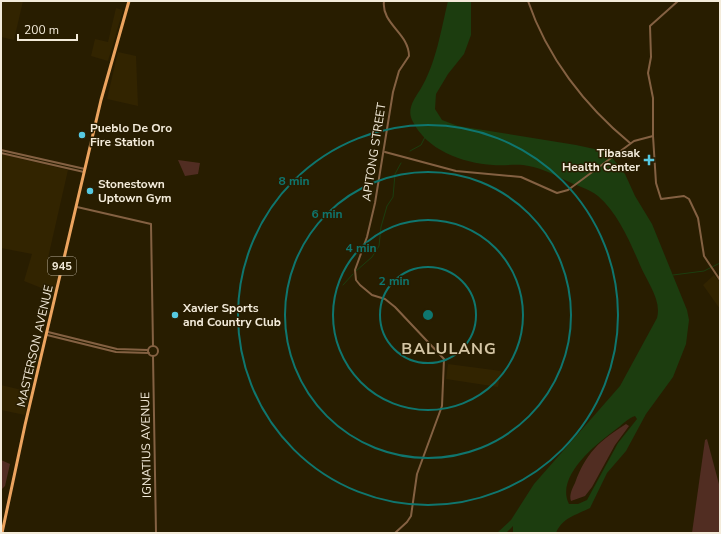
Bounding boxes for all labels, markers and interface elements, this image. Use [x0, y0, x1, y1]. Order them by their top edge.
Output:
scale bar [18, 16, 77, 42]
text: 200 m [24, 22, 59, 38]
street label: APITONG STREET [358, 101, 390, 202]
place label: Pueblo De Oro Fire Station [90, 120, 172, 150]
marker: Pueblo De Oro Fire Station [77, 130, 87, 140]
place label: Tibasak Health Center [562, 145, 641, 175]
marker: Tibasak Health Center [643, 154, 655, 166]
text: 8 min [278, 173, 310, 189]
place label: Stonestown Uptown Gym [98, 176, 172, 206]
marker: Stonestown Uptown Gym [85, 186, 95, 196]
text: 6 min [311, 206, 343, 222]
text: 4 min [345, 240, 377, 256]
road number: 945 [48, 257, 76, 275]
text: 2 min [378, 273, 410, 289]
street label: MASTERSON AVENUE [13, 283, 57, 409]
place label: Xavier Sports and Country Club [182, 300, 281, 330]
centre of rings [421, 308, 435, 322]
marker: Xavier Sports and Country Club [170, 310, 180, 320]
district label: BALULANG [401, 338, 497, 360]
street label: IGNATIUS AVENUE [137, 392, 155, 498]

